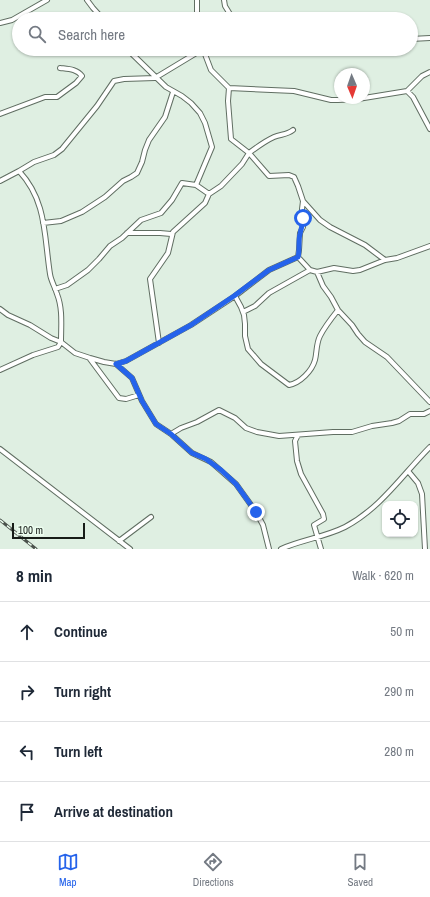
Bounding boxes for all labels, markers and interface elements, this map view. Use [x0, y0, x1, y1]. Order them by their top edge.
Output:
search box [12, 12, 418, 56]
icon: search [26, 23, 48, 45]
text: Search here [58, 24, 125, 45]
north arrow [334, 68, 370, 104]
route start [294, 209, 312, 227]
map controls [382, 501, 418, 537]
button: locate [382, 501, 418, 537]
route end [247, 503, 265, 521]
scale bar [12, 521, 85, 540]
text: 100 m [18, 523, 43, 537]
text: 8 min [16, 564, 52, 587]
text: Walk · 620 m [352, 567, 414, 584]
icon: ahead [16, 621, 38, 643]
text: Continue [54, 621, 107, 642]
text: 50 m [390, 623, 414, 640]
icon: right [16, 681, 38, 703]
text: Turn right [54, 681, 111, 702]
text: 290 m [384, 683, 414, 700]
icon: left [16, 741, 38, 763]
text: Turn left [54, 741, 102, 762]
text: 280 m [384, 743, 414, 760]
icon: arrive [16, 801, 38, 823]
text: Arrive at destination [54, 801, 173, 822]
tab: Map [57, 851, 79, 889]
tab: Directions [193, 851, 234, 889]
tab: Saved [348, 851, 373, 889]

